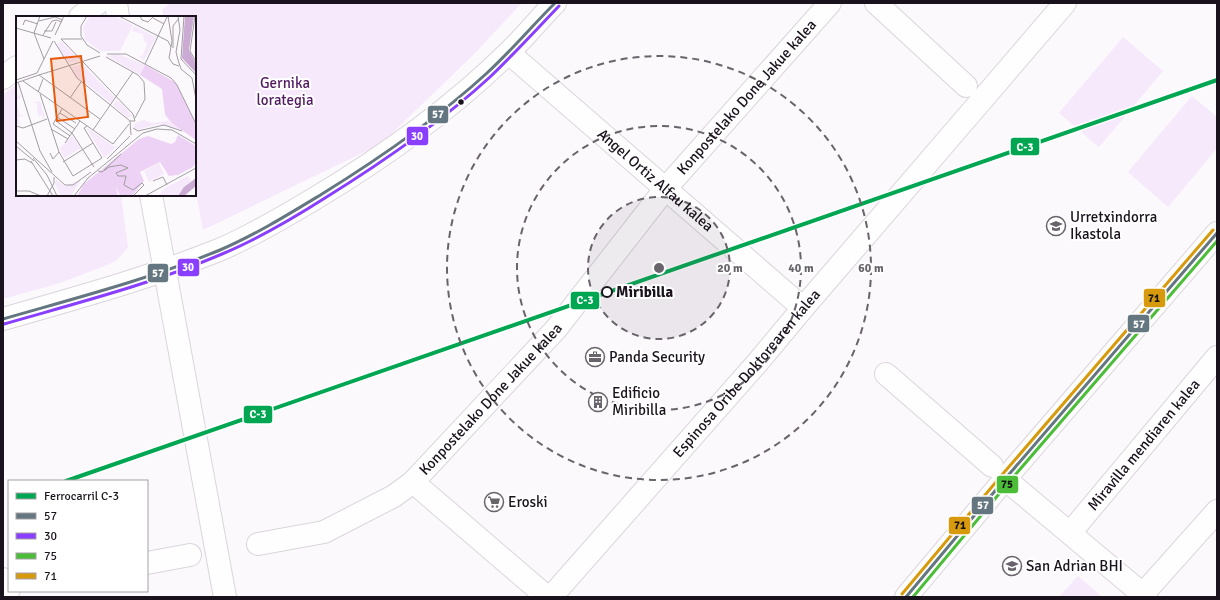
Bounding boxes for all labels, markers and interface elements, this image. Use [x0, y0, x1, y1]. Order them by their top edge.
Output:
inset map [16, 16, 196, 196]
street label: Konpostelako Done Jakue kalea [673, 16, 820, 179]
park label: Gernika lorategia [256, 74, 314, 109]
unlabelled marker [456, 97, 466, 107]
line badge: 57 [427, 105, 449, 124]
text: 57 [432, 108, 444, 121]
street label: Angel Ortiz Alfau kalea [594, 125, 717, 235]
line badge: 30 [406, 126, 429, 146]
text: 30 [411, 130, 423, 143]
line badge: C-3 [1010, 137, 1040, 156]
text: C-3 [1017, 141, 1033, 154]
place label: Urretxindorra Ikastola [1070, 208, 1157, 243]
school or university icon: Urretxindorra Ikastola [1045, 215, 1067, 237]
line badge: 30 [177, 258, 200, 277]
text: 30 [182, 261, 194, 274]
centre of rings [652, 261, 666, 275]
text: 20 m [717, 261, 743, 276]
text: 40 m [788, 261, 814, 276]
text: 60 m [858, 261, 884, 276]
line badge: 57 [147, 263, 169, 283]
text: 57 [152, 267, 164, 280]
place label: Miribilla [616, 283, 673, 301]
marker: Miribilla [601, 286, 613, 298]
street label: Espinosa Oribe Doktorearen kalea [669, 286, 824, 461]
line badge: 71 [1143, 288, 1166, 308]
line badge: C-3 [570, 291, 600, 310]
text: 71 [1148, 292, 1160, 305]
text: C-3 [577, 294, 593, 307]
line badge: 57 [1127, 314, 1150, 333]
text: 57 [1133, 318, 1145, 331]
street label: Konpostelako Done Jakue kalea [415, 320, 566, 479]
office icon: Panda Security [584, 346, 606, 368]
place label: Panda Security [609, 348, 705, 366]
street label: Miravilla mendiaren kalea [1084, 375, 1204, 514]
place label: Edificio Miribilla [612, 384, 666, 419]
building icon: Edificio Miribilla [587, 391, 609, 413]
line badge: C-3 [243, 405, 273, 424]
text: C-3 [250, 408, 266, 421]
line badge: 75 [996, 475, 1019, 494]
text: 75 [1001, 478, 1013, 491]
legend [8, 480, 148, 592]
text: Ferrocarril C-3 [44, 489, 119, 504]
supermarket icon: Eroski [483, 491, 505, 513]
place label: Eroski [508, 493, 548, 511]
line badge: 57 [971, 496, 994, 515]
text: 57 [977, 499, 989, 512]
text: 57 [44, 509, 57, 524]
line badge: 71 [948, 516, 971, 535]
text: 71 [954, 519, 966, 532]
text: 30 [44, 529, 57, 544]
text: 75 [44, 549, 57, 564]
school or university icon: San Adrian BHI [1001, 555, 1023, 577]
place label: San Adrian BHI [1026, 557, 1123, 575]
text: 71 [44, 569, 57, 584]

